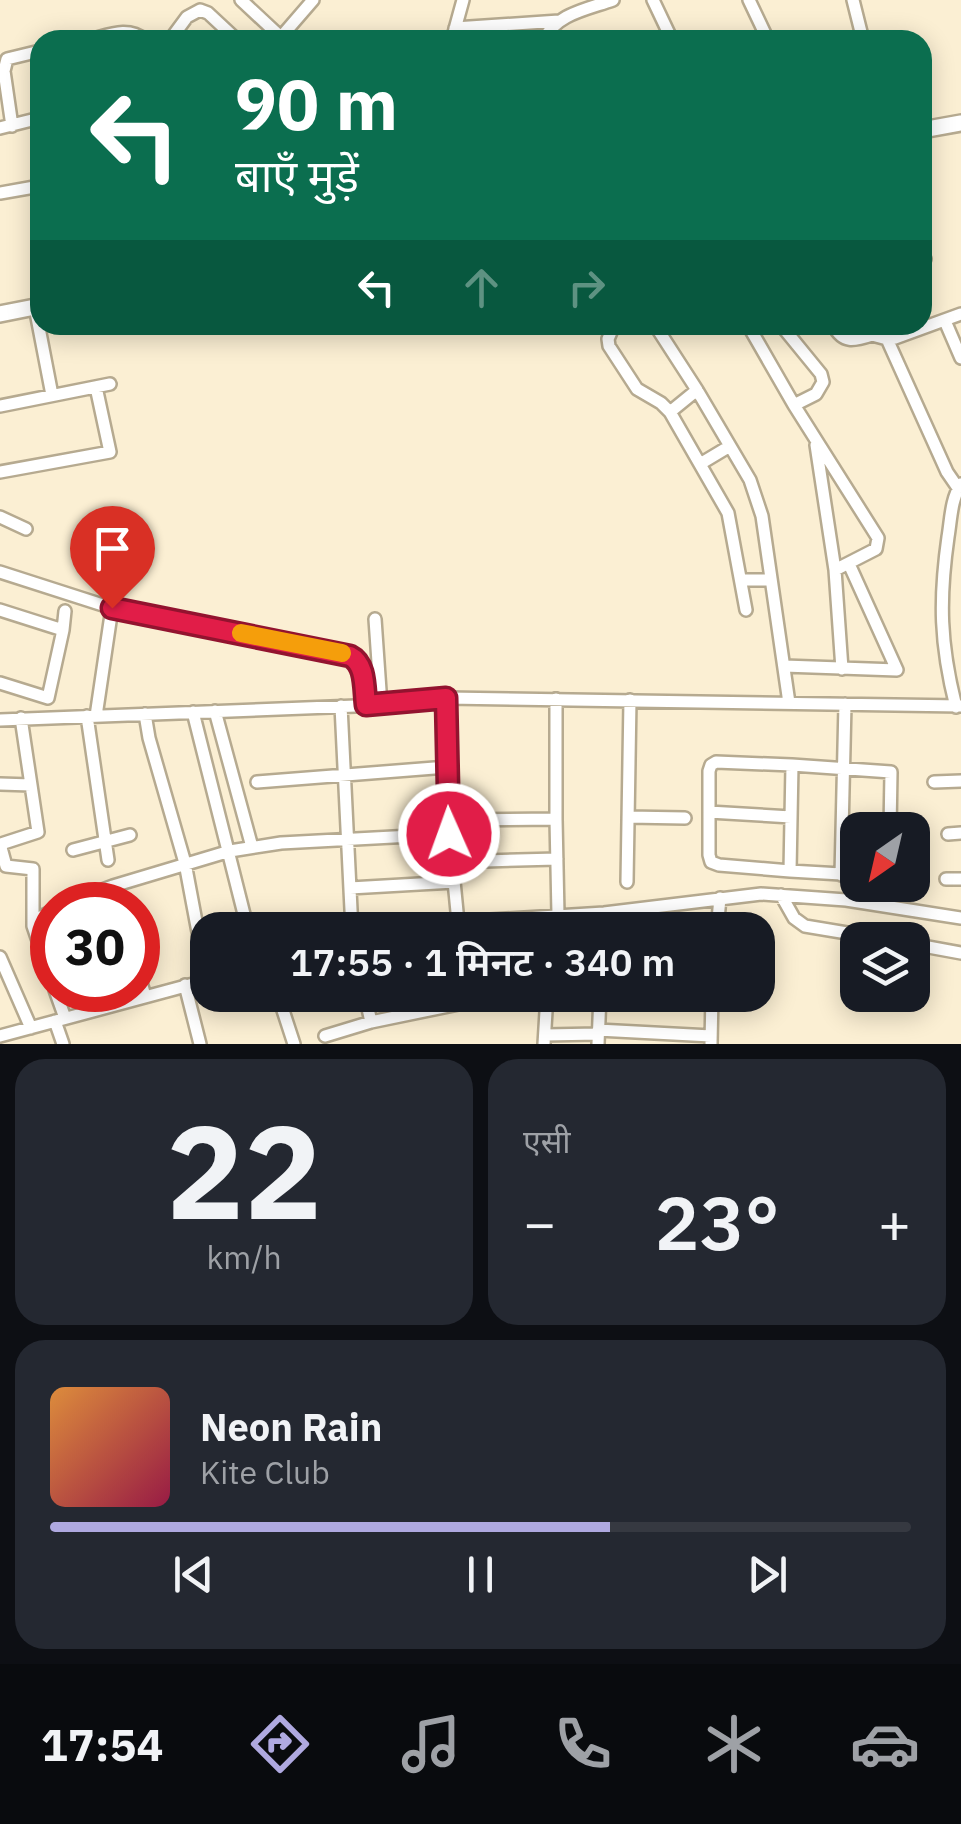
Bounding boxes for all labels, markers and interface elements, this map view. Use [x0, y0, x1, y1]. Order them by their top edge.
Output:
text: 90 m [235, 58, 398, 149]
icon: left [70, 70, 200, 200]
text: बाएँ मुड़ें [235, 146, 359, 204]
icon: left [349, 260, 404, 315]
icon: ahead [454, 260, 509, 315]
icon: right [559, 260, 614, 315]
pin [70, 506, 155, 609]
icon: arrive [85, 521, 140, 576]
position arrow [397, 782, 501, 886]
north arrow [840, 812, 930, 902]
map controls [840, 812, 930, 1012]
speed limit sign: 30 [30, 882, 160, 1012]
button: layers [840, 922, 930, 1012]
text: 17:55 · 1 मिनट · 340 m [290, 937, 675, 986]
text: 22 [166, 1086, 322, 1255]
text: एसी [523, 1120, 571, 1162]
text: 23° [654, 1173, 780, 1271]
text: − [523, 1187, 556, 1258]
text: + [878, 1187, 911, 1258]
text: km/h [206, 1236, 282, 1278]
text: Neon Rain [200, 1402, 382, 1451]
text: Kite Club [200, 1451, 330, 1493]
icon: previous [166, 1547, 221, 1602]
icon: pause [453, 1547, 508, 1602]
icon: next [740, 1547, 795, 1602]
icon: directions [245, 1709, 315, 1779]
icon: music [396, 1709, 466, 1779]
icon: phone [548, 1709, 618, 1779]
icon: climate [699, 1709, 769, 1779]
icon: car [850, 1709, 920, 1779]
text: 17:54 [41, 1715, 164, 1773]

